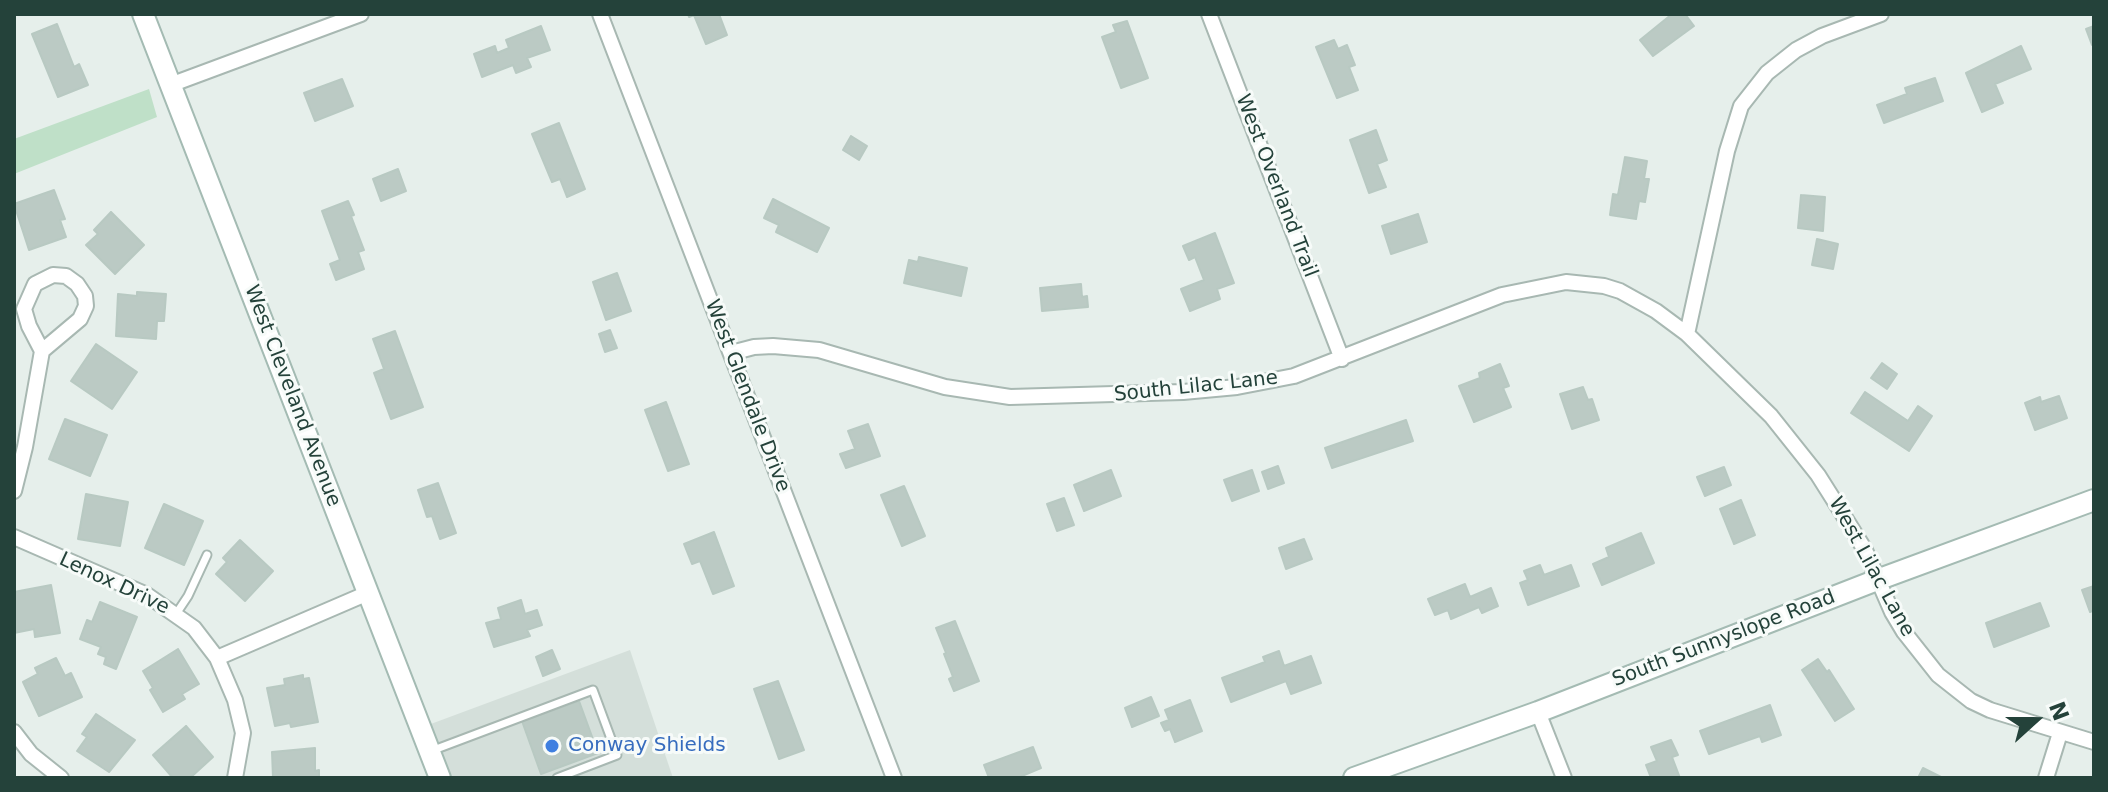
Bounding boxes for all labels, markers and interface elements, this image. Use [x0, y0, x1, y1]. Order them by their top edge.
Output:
street label: West Overland Trail [1230, 91, 1322, 281]
street label: West Cleveland Avenue [239, 282, 345, 510]
street label: West Glendale Drive [699, 296, 795, 496]
street label: South Lilac Lane [1113, 366, 1279, 408]
street label: West Lilac Lane [1823, 493, 1919, 641]
street label: Lenox Drive [55, 548, 173, 620]
street label: South Sunnyslope Road [1609, 585, 1839, 693]
north arrow [1996, 680, 2076, 760]
text: N [2044, 698, 2074, 724]
place label: Conway Shields [568, 734, 726, 758]
marker: Conway Shields [543, 737, 561, 755]

